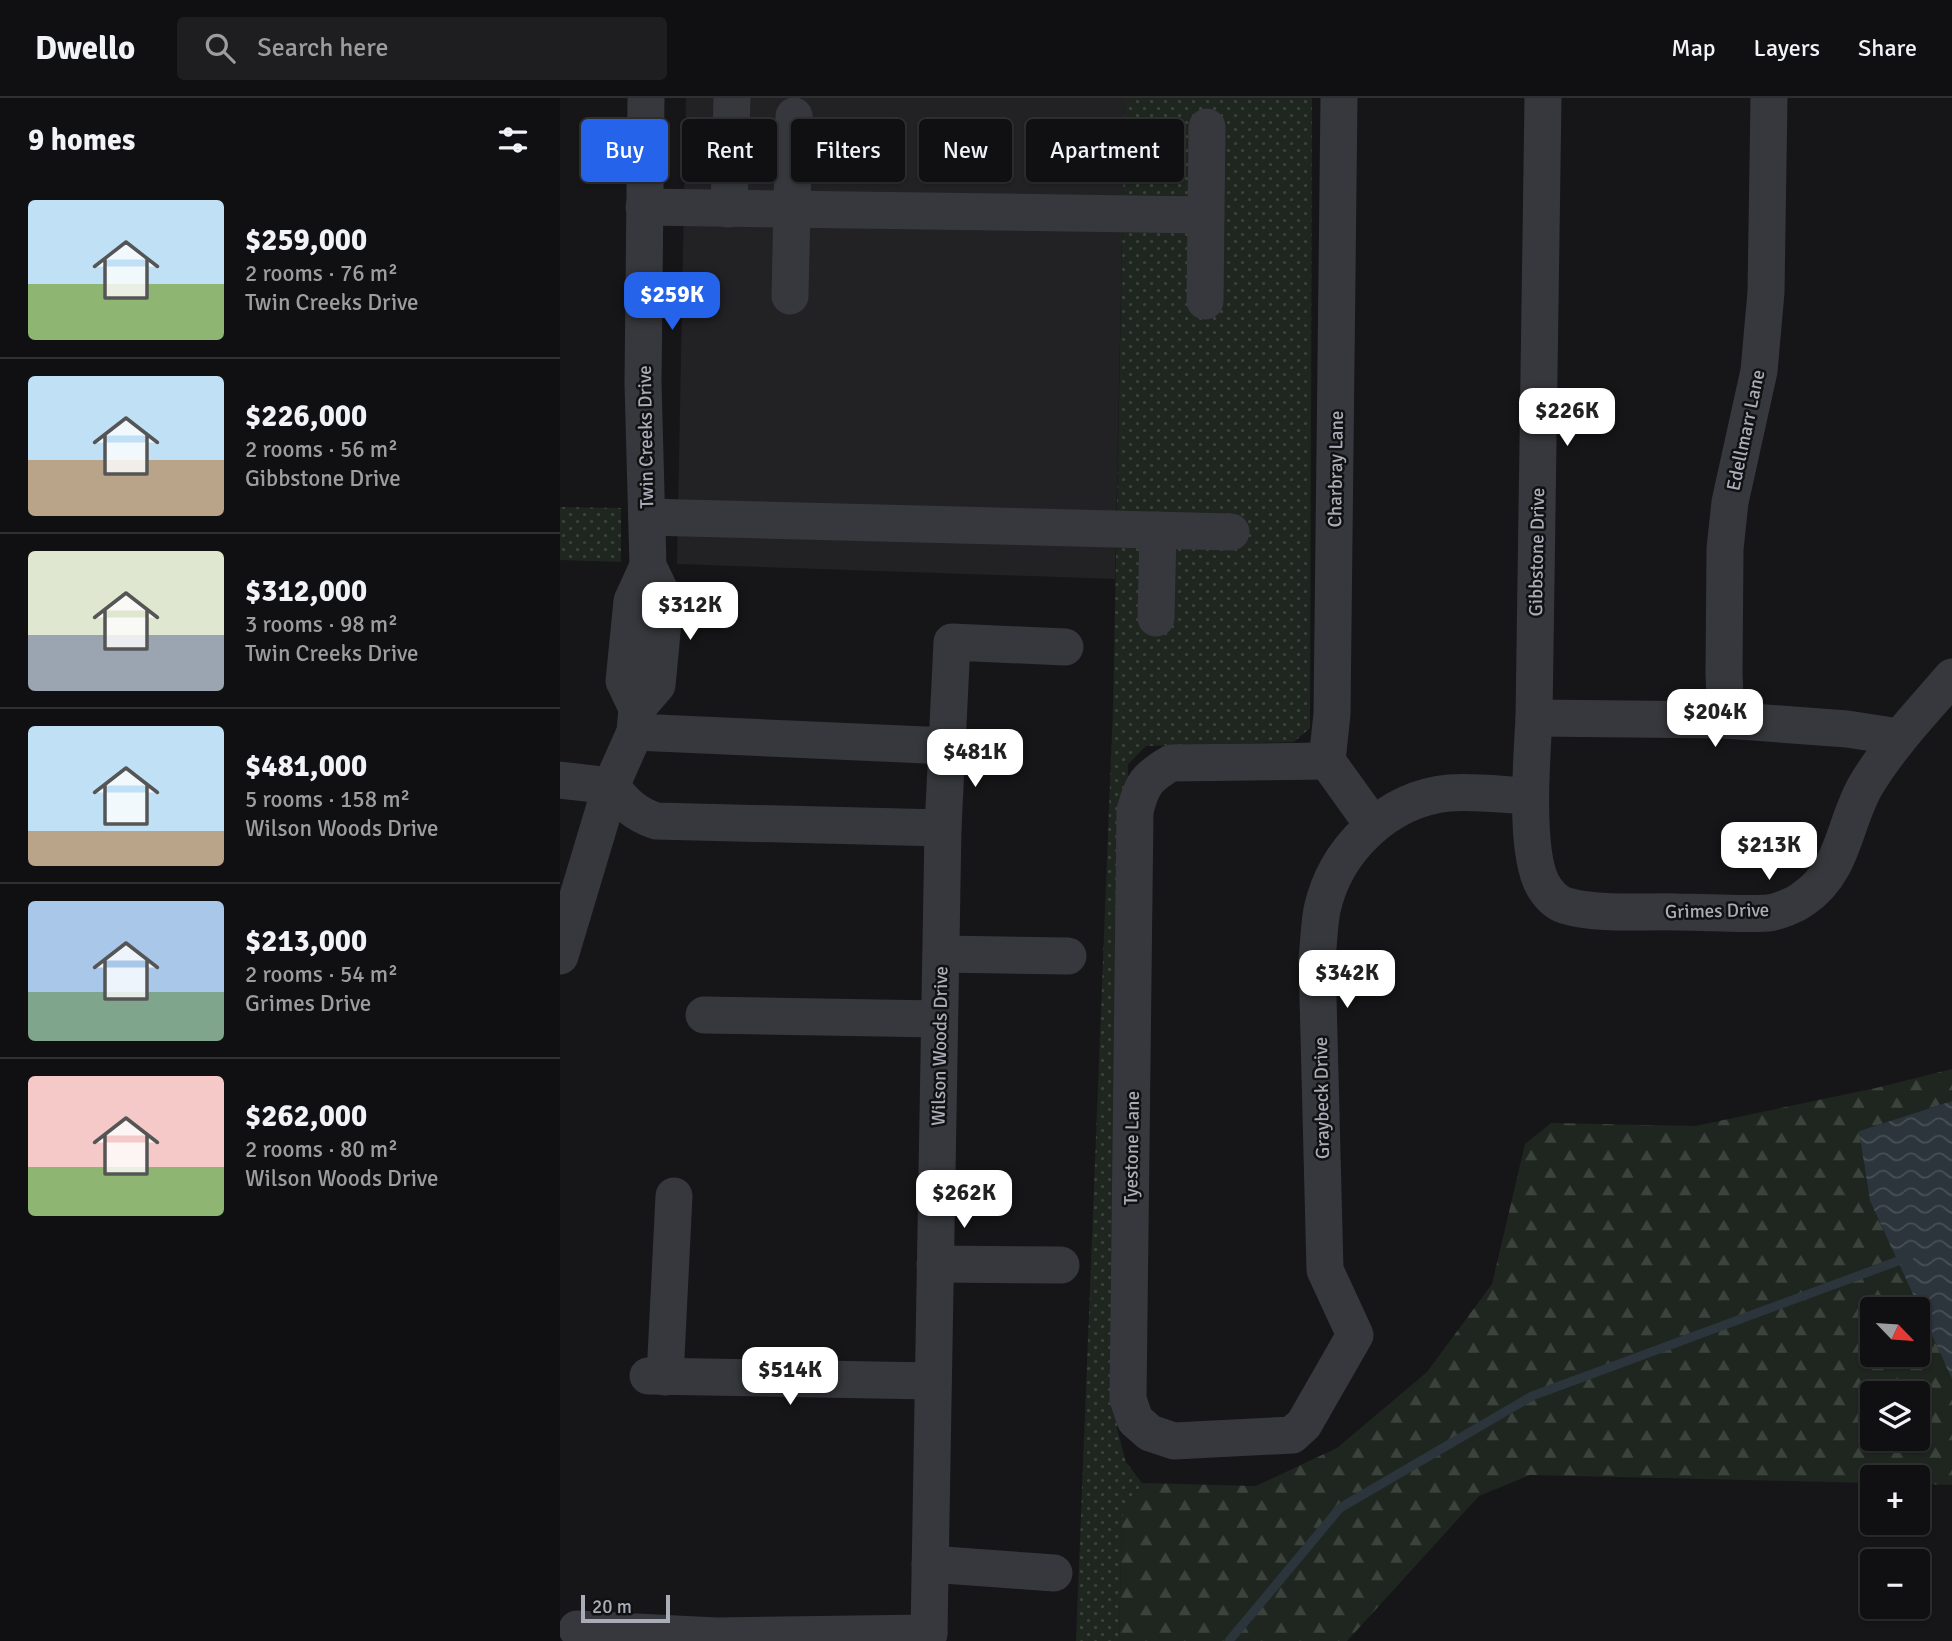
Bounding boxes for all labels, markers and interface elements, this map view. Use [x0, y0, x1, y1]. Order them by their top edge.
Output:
search box [177, 17, 667, 80]
text: Dwello [35, 28, 135, 69]
icon: search [201, 29, 239, 67]
text: Search here [257, 32, 388, 64]
text: Map [1671, 33, 1716, 63]
text: Layers [1754, 33, 1820, 63]
text: Share [1858, 33, 1917, 63]
chip: Buy [581, 119, 668, 182]
chip: Rent [682, 119, 777, 182]
chip: Filters [791, 119, 905, 182]
chip: New [919, 119, 1012, 182]
chip: Apartment [1026, 119, 1184, 182]
icon: filters [494, 121, 532, 159]
text: 9 homes [28, 122, 135, 159]
text: $259,000 [245, 222, 367, 259]
icon: home [84, 228, 168, 312]
text: 2 rooms · 76 m² [245, 259, 398, 288]
pin: $259K [623, 272, 721, 332]
text: $259K [640, 280, 704, 309]
text: Twin Creeks Drive [245, 288, 419, 317]
street label: Twin Creeks Drive [633, 365, 659, 509]
street label: Edellmarr Lane [1721, 367, 1771, 493]
pin: $226K [1518, 388, 1616, 448]
text: $226K [1535, 396, 1599, 425]
text: $226,000 [245, 398, 367, 435]
icon: home [84, 404, 168, 488]
street label: Charbray Lane [1323, 410, 1349, 528]
text: 2 rooms · 56 m² [245, 435, 398, 464]
text: Gibbstone Drive [245, 464, 401, 493]
street label: Gibbstone Drive [1524, 487, 1550, 617]
text: $312,000 [245, 573, 367, 610]
icon: home [84, 579, 168, 663]
pin: $312K [641, 582, 739, 642]
text: $312K [658, 590, 722, 619]
text: 3 rooms · 98 m² [245, 610, 398, 639]
text: Twin Creeks Drive [245, 639, 419, 668]
pin: $204K [1666, 690, 1764, 749]
text: $204K [1683, 697, 1747, 726]
pin: $481K [926, 730, 1024, 789]
text: $481K [943, 737, 1007, 766]
text: $481,000 [245, 748, 367, 785]
icon: home [84, 754, 168, 838]
text: 5 rooms · 158 m² [245, 785, 410, 814]
text: Wilson Woods Drive [245, 814, 438, 843]
pin: $213K [1720, 822, 1818, 882]
text: $213K [1737, 830, 1801, 859]
street label: Grimes Drive [1665, 898, 1769, 924]
text: $213,000 [245, 923, 367, 960]
icon: home [84, 929, 168, 1013]
pin: $342K [1298, 950, 1396, 1010]
text: $342K [1315, 958, 1379, 987]
text: 2 rooms · 54 m² [245, 960, 398, 989]
street label: Wilson Woods Drive [927, 966, 953, 1126]
text: Grimes Drive [245, 989, 371, 1018]
street label: Graybeck Drive [1309, 1037, 1335, 1159]
street label: Tyestone Lane [1119, 1091, 1145, 1205]
text: $262,000 [245, 1098, 367, 1135]
icon: home [84, 1104, 168, 1188]
text: 2 rooms · 80 m² [245, 1135, 398, 1164]
text: Wilson Woods Drive [245, 1164, 438, 1193]
pin: $262K [915, 1170, 1013, 1230]
text: $262K [932, 1178, 996, 1207]
north arrow [1860, 1297, 1930, 1367]
map controls [1860, 1297, 1930, 1619]
pin: $514K [741, 1348, 839, 1407]
text: $514K [758, 1355, 822, 1384]
button: layers [1860, 1381, 1930, 1451]
button: + [1860, 1465, 1930, 1535]
button: − [1860, 1549, 1930, 1619]
scale bar [581, 1592, 670, 1624]
text: 20 m [592, 1595, 632, 1619]

